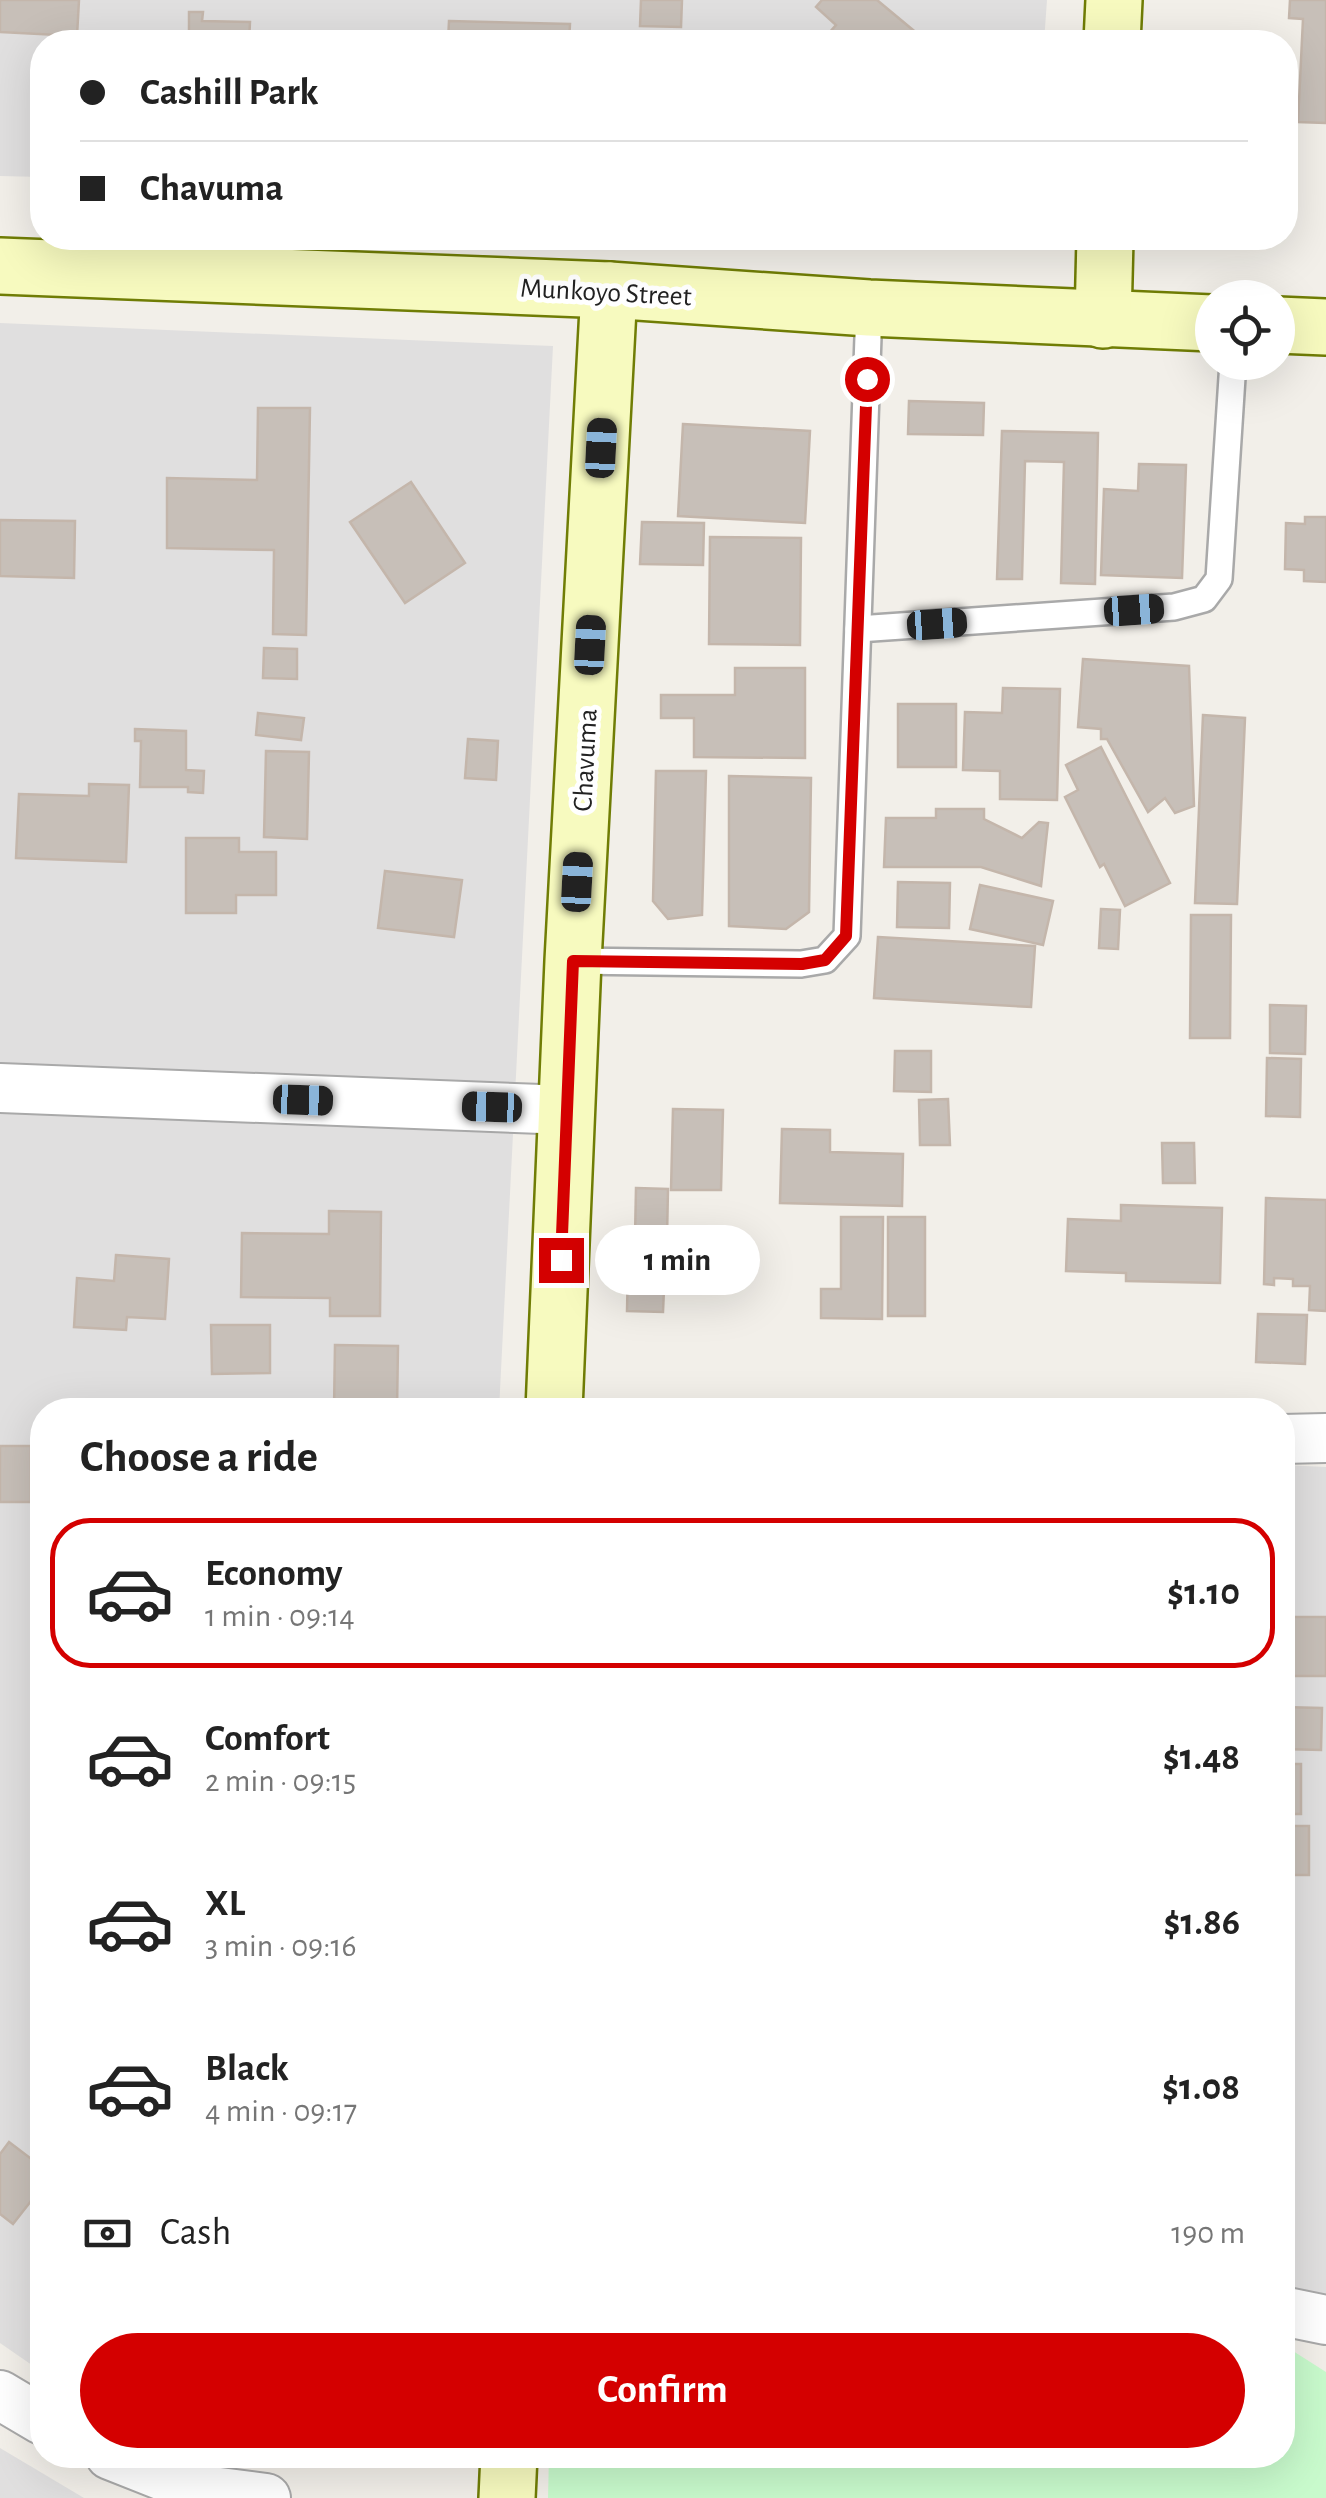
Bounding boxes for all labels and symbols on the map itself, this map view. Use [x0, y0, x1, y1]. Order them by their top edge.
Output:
street label: Munkoyo Street [520, 275, 692, 311]
route start [845, 357, 890, 402]
car [584, 417, 618, 479]
car [1103, 593, 1165, 627]
car [906, 607, 968, 641]
car [573, 614, 607, 676]
street label: Chavuma [569, 708, 603, 812]
car [560, 851, 594, 913]
car [272, 1084, 334, 1116]
car [461, 1091, 523, 1123]
callout: 1 min [596, 1225, 761, 1295]
route end [539, 1238, 584, 1283]

